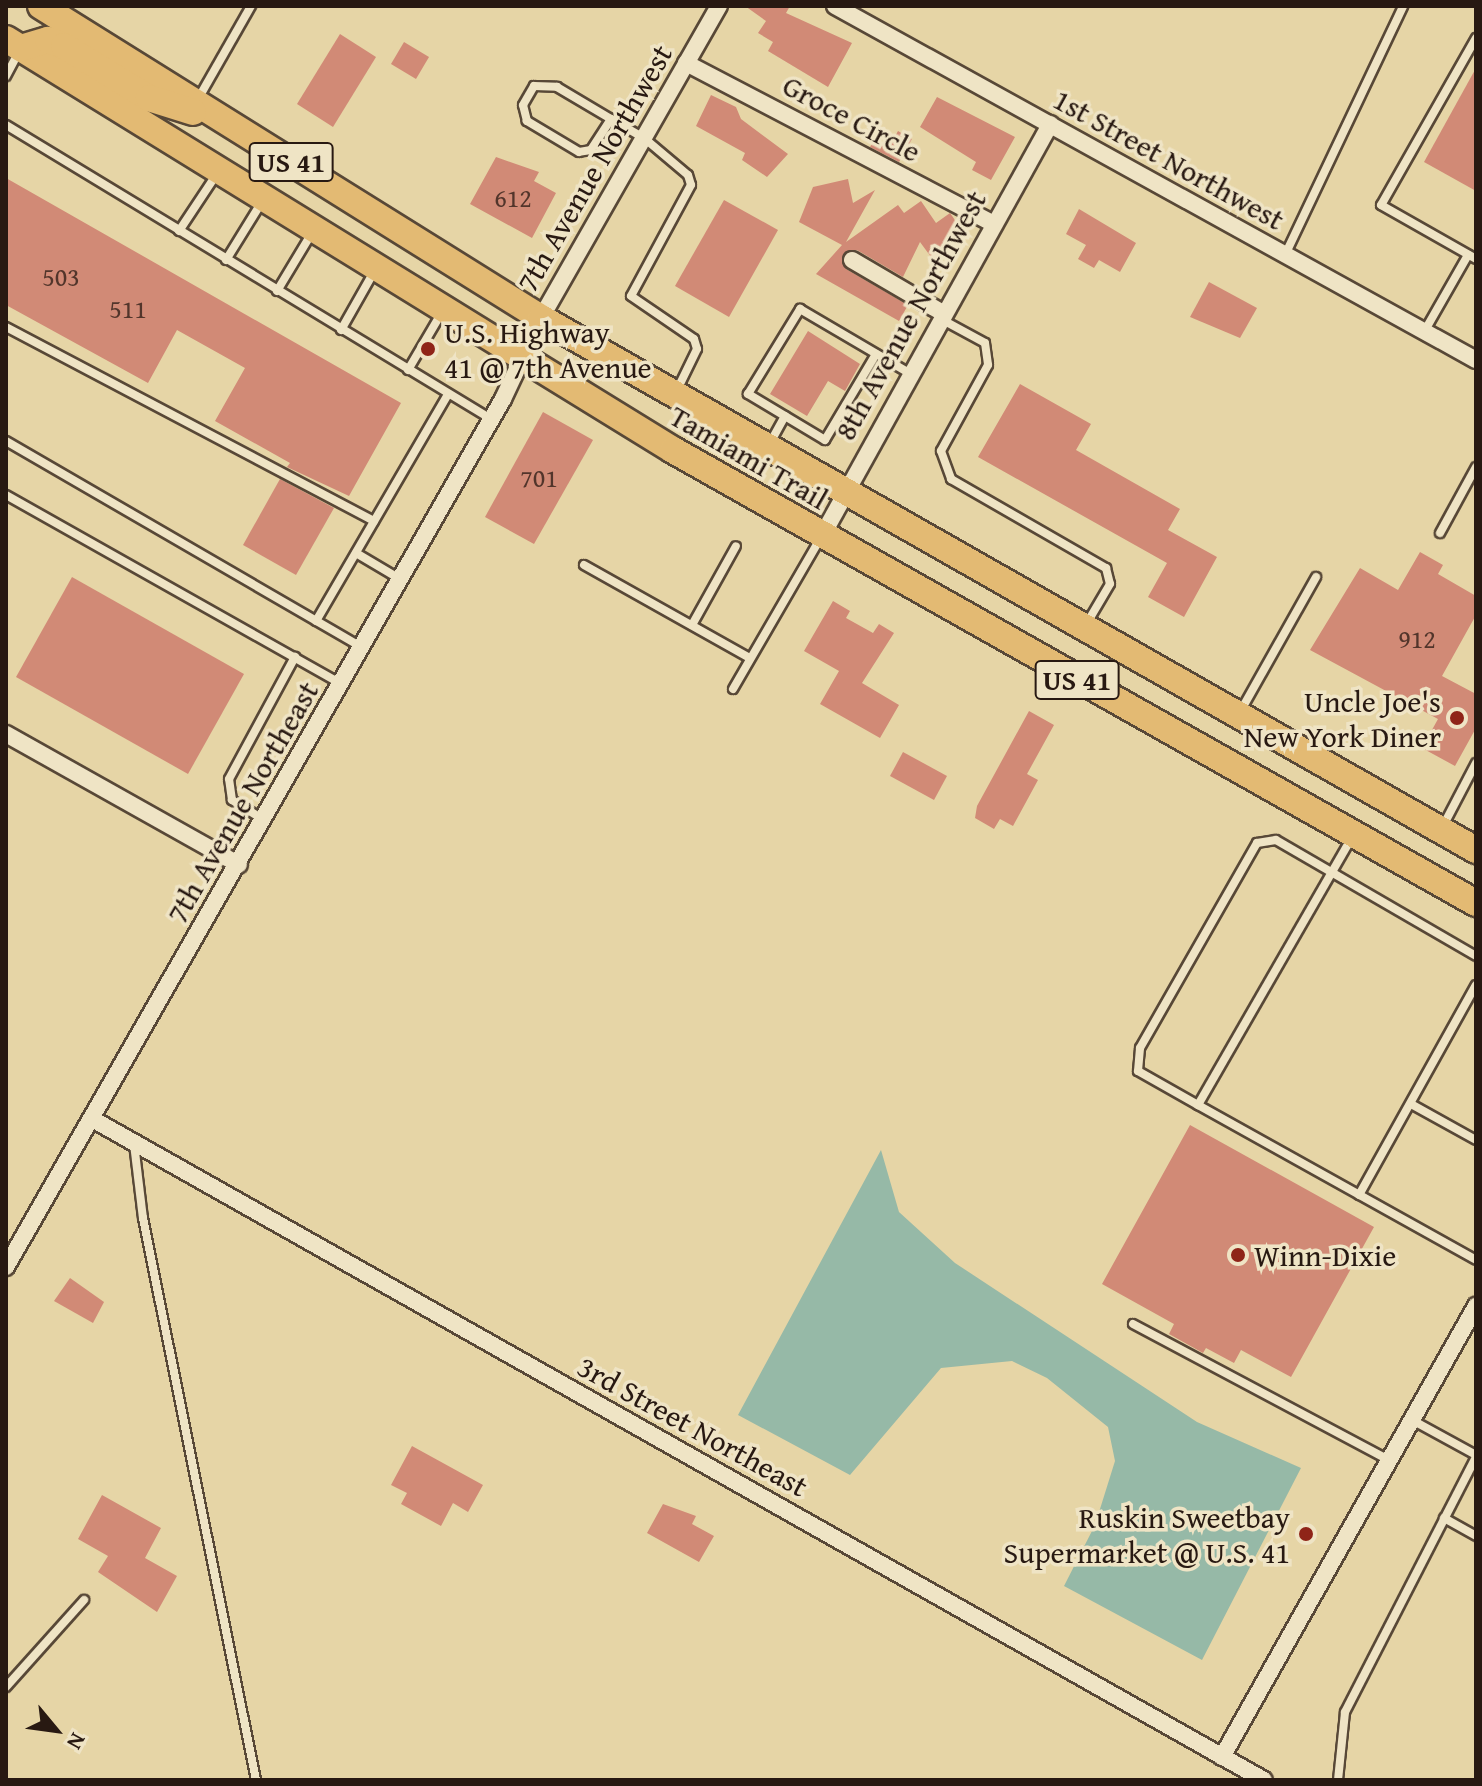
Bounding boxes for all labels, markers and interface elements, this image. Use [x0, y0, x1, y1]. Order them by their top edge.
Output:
street label: 7th Avenue Northwest [509, 38, 679, 298]
street label: Groce Circle [777, 67, 927, 169]
street label: 1st Street Northwest [1047, 81, 1291, 237]
road number: US 41 [247, 138, 335, 186]
house number: 612 [494, 182, 532, 214]
street label: 8th Avenue Northwest [827, 184, 993, 446]
house number: 503 [42, 261, 80, 293]
house number: 511 [109, 293, 147, 325]
place label: U.S. Highway 41 @ 7th Avenue [444, 314, 652, 384]
marker: U.S. Highway 41 @ 7th Avenue [419, 340, 437, 358]
street label: Tamiami Trail [664, 397, 834, 517]
house number: 701 [520, 462, 558, 494]
house number: 912 [1398, 623, 1436, 655]
road number: US 41 [1033, 656, 1121, 704]
street label: 7th Avenue Northeast [158, 675, 326, 929]
place label: Uncle Joe's New York Diner [1244, 683, 1441, 754]
marker: Uncle Joe's New York Diner [1448, 709, 1466, 727]
place label: Winn-Dixie [1254, 1237, 1396, 1273]
marker: Winn-Dixie [1229, 1246, 1247, 1264]
street label: 3rd Street Northeast [572, 1348, 814, 1504]
place label: Ruskin Sweetbay Supermarket @ U.S. 41 [1004, 1499, 1290, 1570]
marker: Ruskin Sweetbay Supermarket @ U.S. 41 [1297, 1525, 1315, 1543]
north arrow [16, 1690, 96, 1770]
text: N [59, 1727, 95, 1756]

